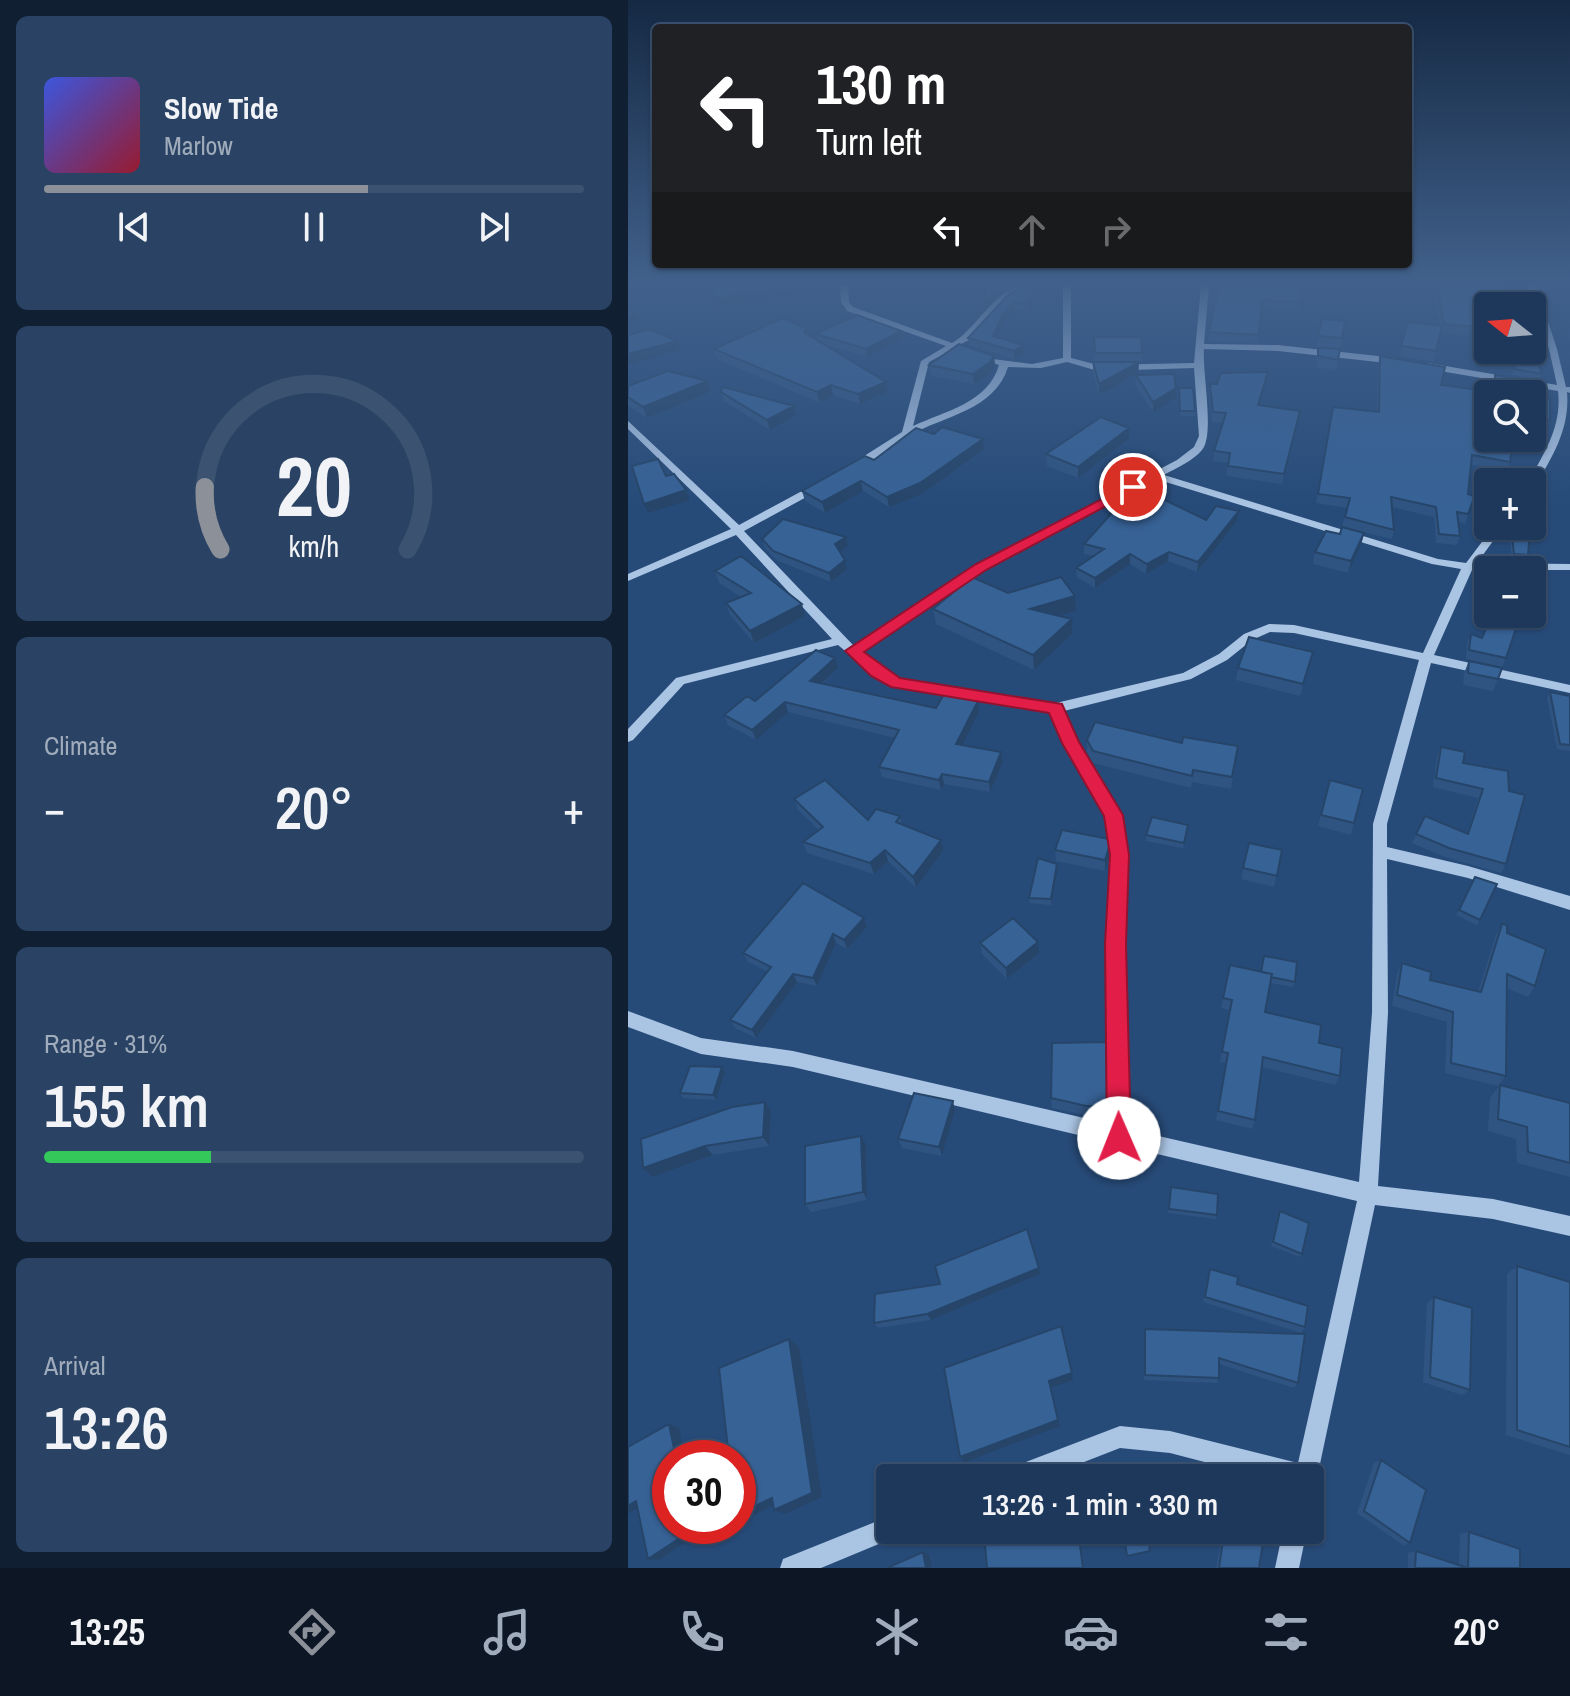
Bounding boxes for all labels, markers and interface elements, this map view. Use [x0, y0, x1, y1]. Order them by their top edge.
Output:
text: 130 m [816, 46, 946, 121]
icon: left [684, 56, 788, 160]
text: Slow Tide [164, 88, 278, 128]
text: Turn left [816, 118, 922, 166]
text: Marlow [164, 128, 233, 163]
icon: previous [112, 205, 156, 249]
icon: pause [292, 205, 336, 249]
icon: next [472, 205, 516, 249]
icon: left [926, 208, 970, 252]
icon: ahead [1010, 208, 1054, 252]
icon: right [1094, 208, 1138, 252]
north arrow [1474, 292, 1546, 364]
map controls [1474, 292, 1546, 628]
button: search [1474, 380, 1546, 452]
text: 20 [276, 429, 352, 541]
pin [1099, 453, 1167, 521]
icon: arrive [1111, 465, 1155, 509]
button: + [1474, 468, 1546, 540]
text: km/h [289, 527, 339, 566]
button: − [1474, 556, 1546, 628]
text: Climate [44, 728, 117, 763]
text: 20° [275, 767, 353, 848]
text: − [44, 778, 65, 838]
text: + [563, 778, 584, 838]
text: Range · 31% [44, 1026, 167, 1061]
text: 155 km [44, 1065, 209, 1146]
position arrow [1077, 1096, 1161, 1180]
text: Arrival [44, 1348, 106, 1383]
text: 13:26 [44, 1387, 169, 1468]
speed limit sign: 30 [652, 1440, 756, 1544]
text: 13:26 · 1 min · 330 m [982, 1484, 1218, 1524]
icon: directions [284, 1604, 340, 1660]
icon: music [479, 1604, 535, 1660]
icon: phone [674, 1604, 730, 1660]
icon: climate [869, 1604, 925, 1660]
icon: car [1063, 1604, 1119, 1660]
icon: filters [1258, 1604, 1314, 1660]
text: 13:25 [69, 1608, 145, 1656]
text: 20° [1453, 1608, 1501, 1656]

